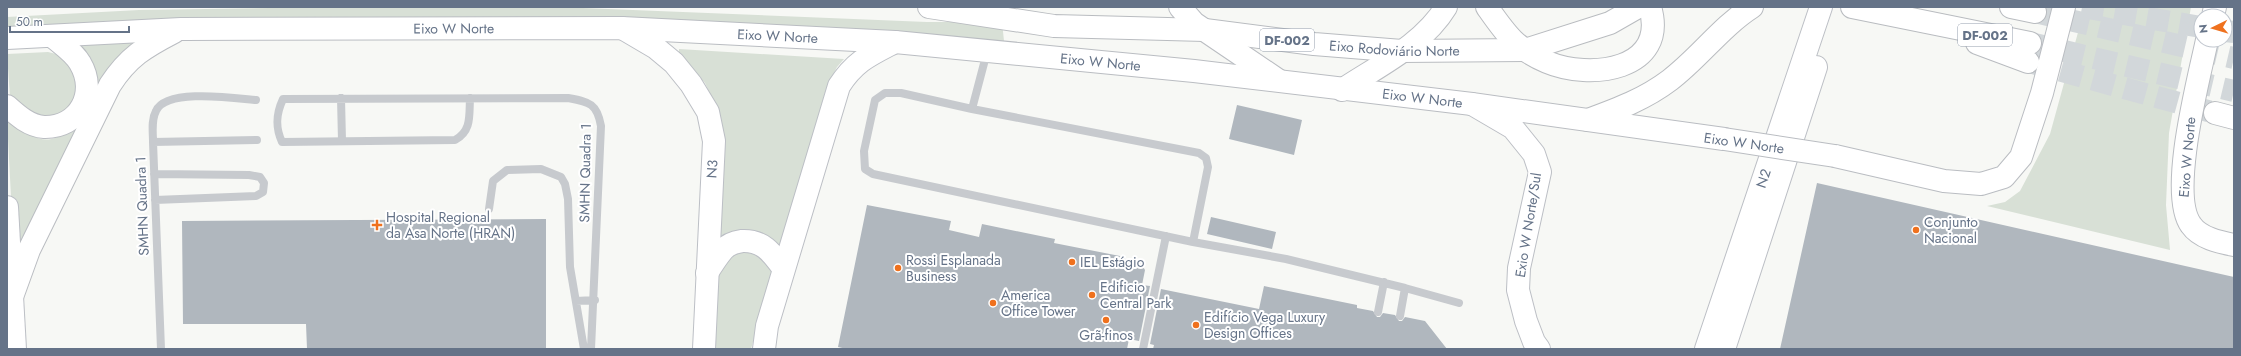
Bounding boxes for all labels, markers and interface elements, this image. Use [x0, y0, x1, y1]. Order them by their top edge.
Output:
scale bar [10, 8, 129, 34]
north arrow [2193, 8, 2233, 48]
text: 50 m [16, 13, 43, 31]
street label: Eixo W Norte [413, 18, 494, 38]
street label: Eixo W Norte [737, 24, 818, 48]
road number: DF-002 [1958, 24, 2012, 46]
text: N [2195, 24, 2211, 34]
road number: DF-002 [1260, 29, 1314, 51]
street label: Eixo Rodoviário Norte [1328, 35, 1460, 61]
street label: Eixo W Norte [1059, 48, 1142, 76]
street label: Eixo W Norte [1381, 83, 1464, 113]
street label: Eixo W Norte [2174, 116, 2200, 198]
street label: SMHN Quadra 1 [574, 123, 596, 223]
street label: Eixo W Norte [1703, 127, 1785, 159]
street label: SMHN Quadra 1 [130, 156, 154, 256]
street label: N3 [701, 159, 723, 179]
street label: N2 [1751, 166, 1776, 190]
street label: Exio W Norte/Sul [1510, 171, 1546, 279]
place label: Hospital Regional da Asa Norte (HRAN) [386, 207, 515, 243]
place label: Conjunto Nacional [1924, 212, 1978, 248]
marker: Hospital Regional da Asa Norte (HRAN) [371, 219, 383, 231]
marker: Conjunto Nacional [1911, 225, 1921, 235]
place label: Rossi Esplanada Business [906, 250, 1001, 286]
place label: IEL Estágio [1080, 252, 1145, 272]
marker: IEL Estágio [1067, 257, 1077, 267]
marker: Rossi Esplanada Business [893, 263, 903, 273]
place label: Edificio Central Park [1100, 277, 1172, 313]
place label: America Office Tower [1001, 285, 1076, 321]
marker: Edificio Central Park [1087, 290, 1097, 300]
marker: America Office Tower [988, 298, 998, 308]
place label: Edifício Vega Luxury Design Offices [1204, 307, 1326, 343]
marker: Grã-finos [1101, 315, 1111, 325]
marker: Edifício Vega Luxury Design Offices [1191, 320, 1201, 330]
place label: Grã-finos [1079, 325, 1133, 345]

